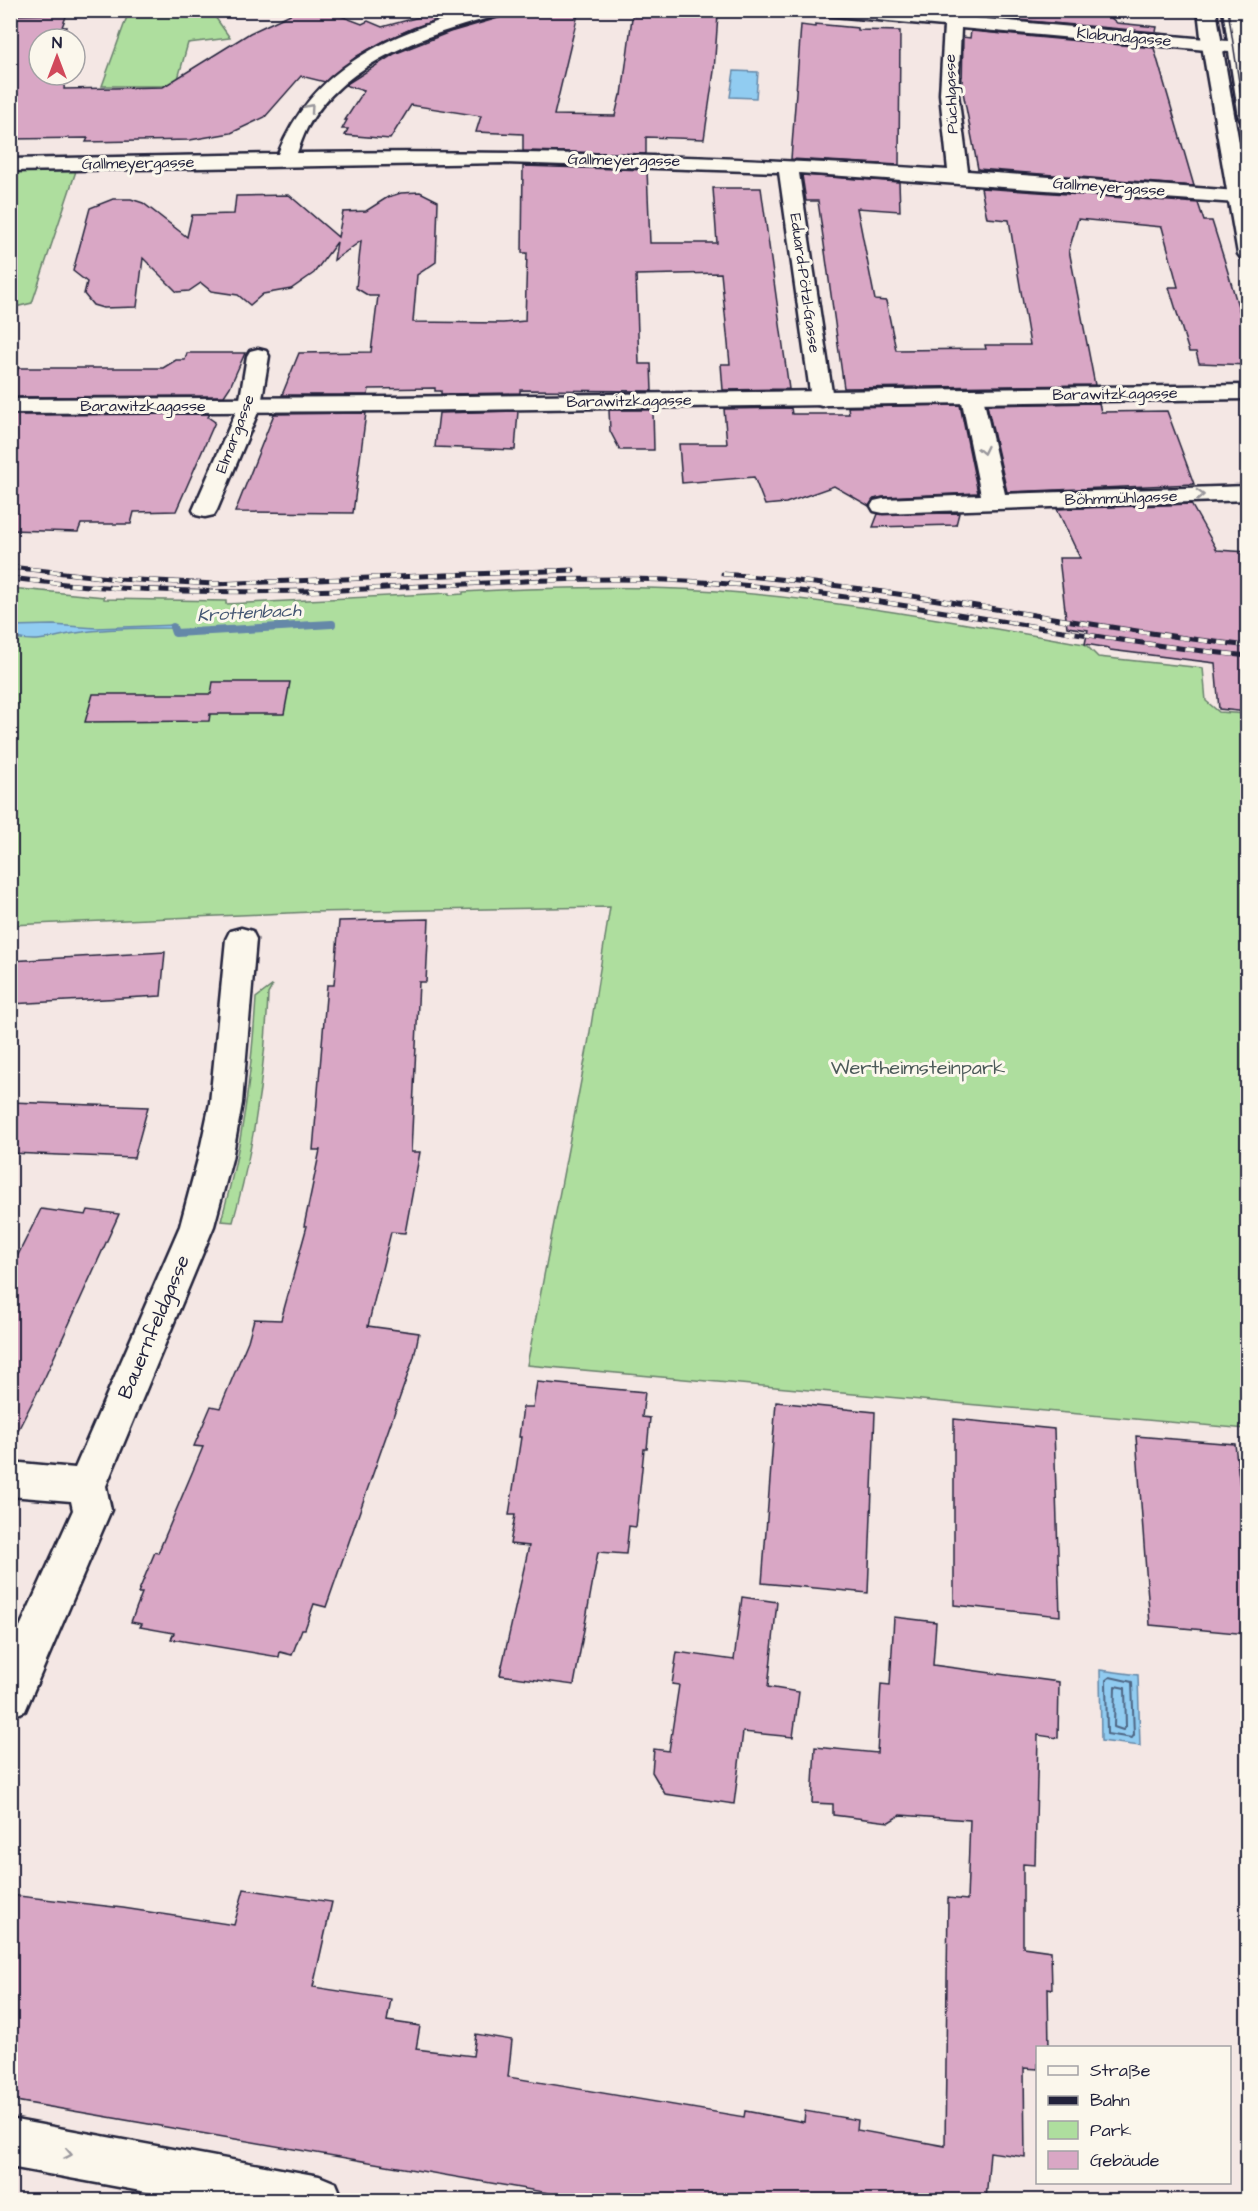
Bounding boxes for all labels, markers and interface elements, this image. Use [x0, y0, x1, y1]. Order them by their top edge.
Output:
street label: Klabundgasse [1076, 22, 1173, 53]
north arrow [27, 27, 87, 87]
text: N [52, 32, 62, 54]
street label: Püchlgasse [939, 53, 964, 134]
one-way arrow [303, 104, 314, 115]
street label: Gallmeyergasse [567, 148, 681, 173]
street label: Gallmeyergasse [81, 151, 195, 176]
street label: Gallmeyergasse [1052, 172, 1166, 203]
street label: Eduard-Pötzl-Gasse [784, 212, 826, 355]
street label: Barawitzkagasse [1052, 382, 1178, 407]
street label: Barawitzkagasse [566, 389, 692, 414]
street label: Elmargasse [210, 391, 261, 477]
street label: Barawitzkagasse [80, 395, 206, 418]
one-way arrow [976, 444, 989, 454]
street label: Böhmmühlgasse [1064, 485, 1178, 512]
one-way arrow [1196, 489, 1205, 501]
water label: Krottenbach [197, 598, 303, 628]
park label: Wertheimsteinpark [831, 1054, 1005, 1082]
street label: Bauernfeldgasse [111, 1251, 198, 1404]
legend [1036, 2046, 1231, 2184]
text: Straße [1090, 2058, 1151, 2083]
text: Bahn [1090, 2088, 1130, 2113]
text: Park [1090, 2118, 1132, 2143]
one-way arrow [63, 2147, 73, 2160]
text: Gebäude [1090, 2148, 1160, 2173]

